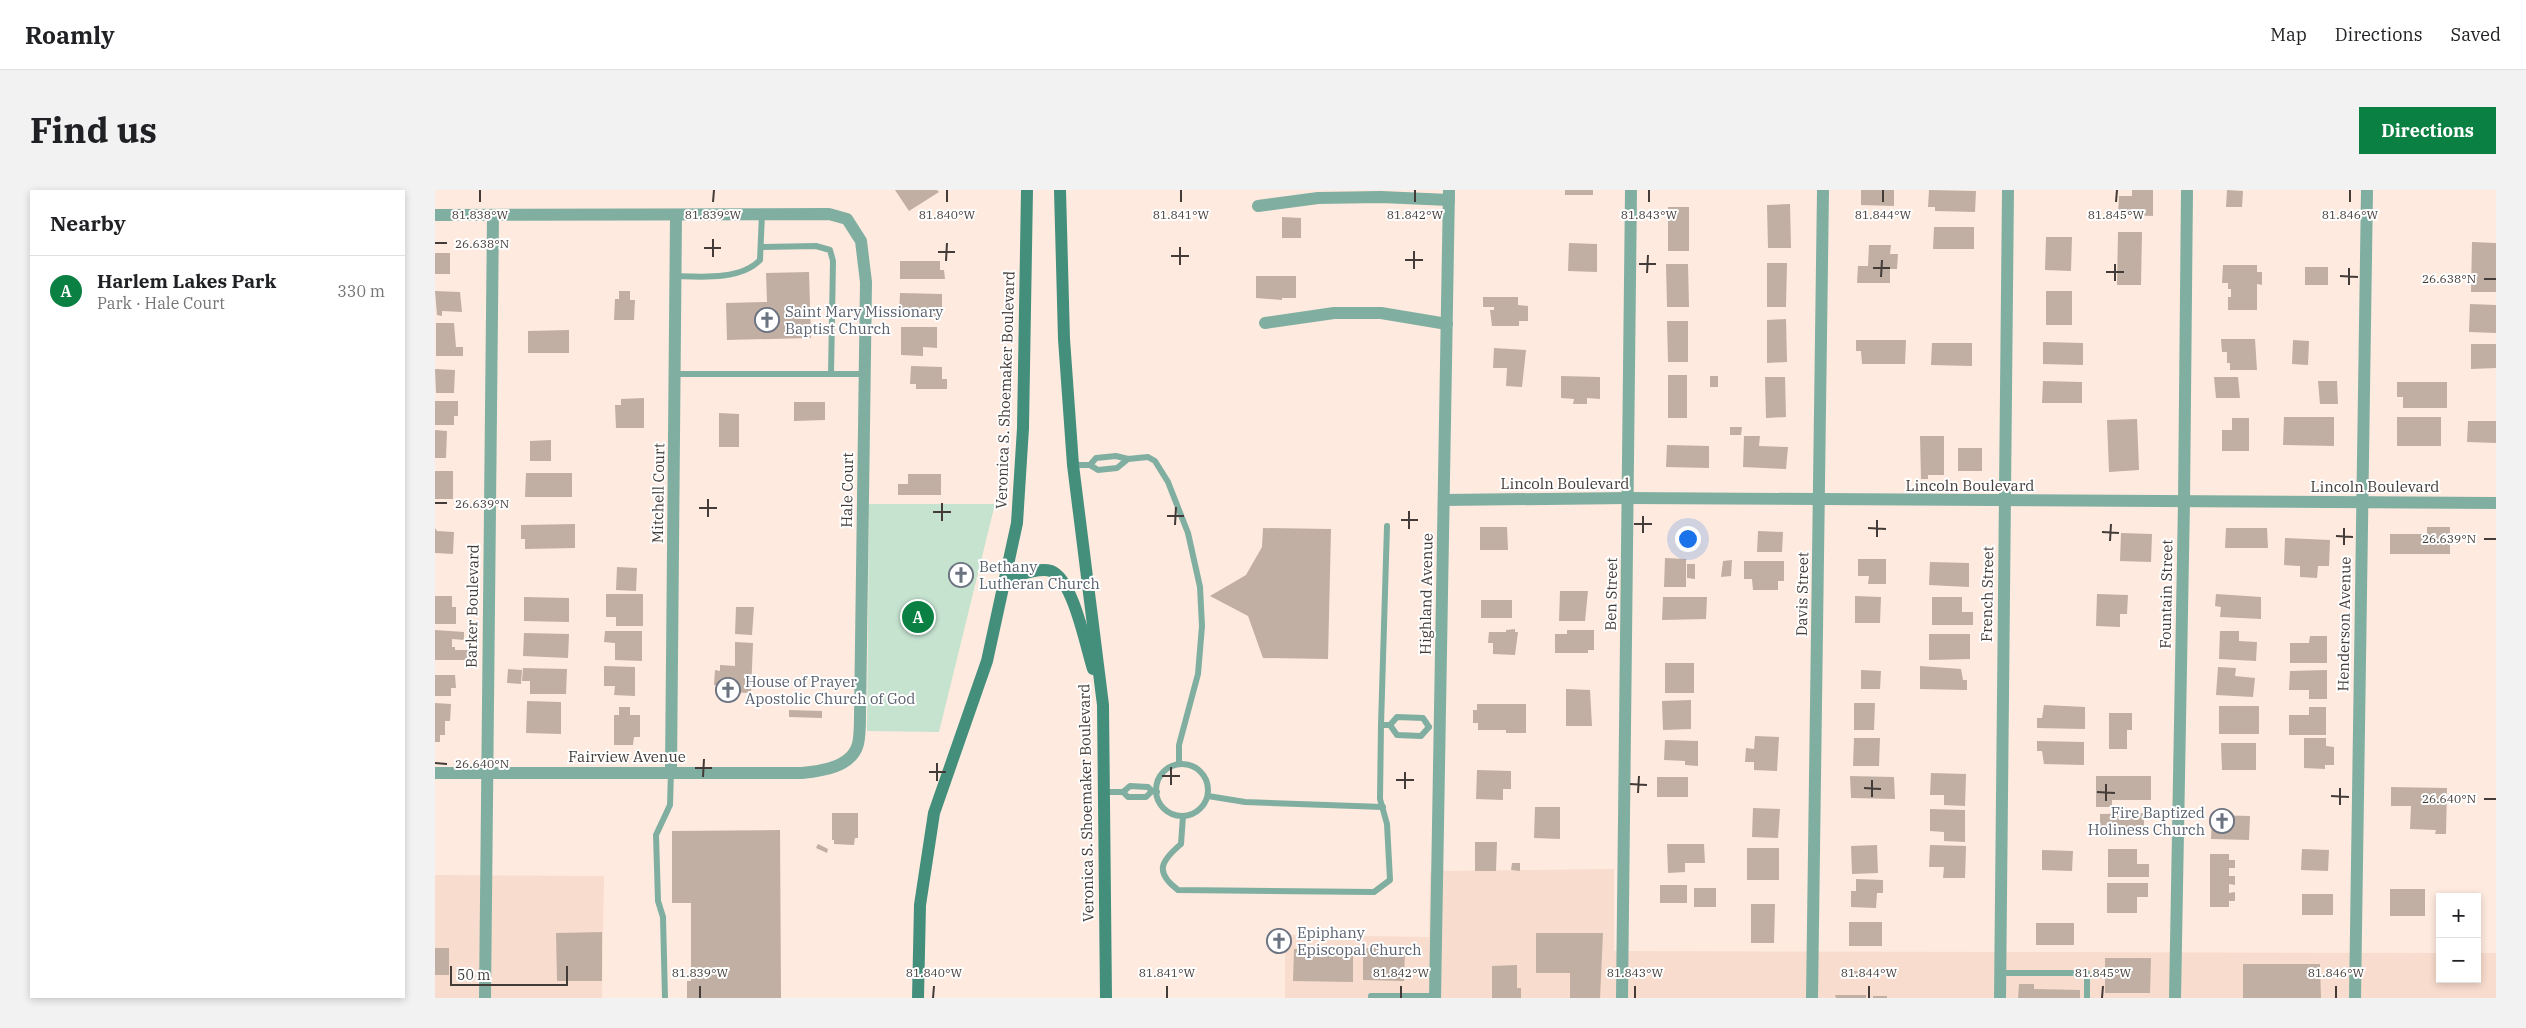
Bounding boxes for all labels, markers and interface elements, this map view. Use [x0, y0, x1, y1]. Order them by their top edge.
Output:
text: Roamly [25, 19, 115, 51]
text: Map [2270, 23, 2307, 46]
text: Directions [2335, 23, 2423, 46]
text: Saved [2451, 23, 2501, 46]
text: Find us [30, 107, 157, 153]
button: Directions [2359, 107, 2496, 154]
text: 81.838°W [452, 207, 509, 222]
text: 81.839°W [685, 207, 742, 222]
text: 81.840°W [919, 207, 976, 222]
text: 81.841°W [1153, 207, 1210, 222]
text: 81.842°W [1387, 207, 1444, 222]
text: 81.843°W [1621, 207, 1678, 222]
text: 81.844°W [1855, 207, 1912, 222]
text: 81.845°W [2088, 207, 2145, 222]
text: 81.846°W [2322, 207, 2379, 222]
text: Nearby [50, 209, 126, 237]
text: 26.638°N [455, 236, 509, 251]
text: Harlem Lakes Park [97, 269, 276, 293]
street label: Veronica S. Shoemaker Boulevard [991, 271, 1019, 509]
text: 26.638°N [2422, 271, 2476, 286]
text: A [60, 281, 72, 301]
text: 330 m [337, 281, 385, 301]
text: Park · Hale Court [97, 293, 225, 313]
place label: Saint Mary Missionary Baptist Church [785, 302, 943, 338]
church icon: Saint Mary Missionary Baptist Church [754, 307, 780, 333]
street label: Mitchell Court [648, 443, 668, 543]
street label: Hale Court [837, 452, 857, 528]
street label: Lincoln Boulevard [1501, 474, 1629, 493]
street label: Lincoln Boulevard [1906, 476, 2034, 495]
street label: Lincoln Boulevard [2311, 477, 2439, 496]
text: 26.639°N [455, 496, 509, 511]
your location [1675, 526, 1701, 552]
text: 26.639°N [2422, 531, 2476, 546]
street label: Highland Avenue [1415, 533, 1437, 655]
street label: Fountain Street [2156, 539, 2176, 649]
street label: Barker Boulevard [461, 544, 483, 668]
street label: French Street [1977, 546, 1997, 642]
street label: Davis Street [1792, 552, 1812, 636]
street label: Henderson Avenue [2333, 556, 2355, 692]
place label: Bethany Lutheran Church [979, 557, 1100, 593]
street label: Ben Street [1601, 557, 1621, 631]
church icon: Bethany Lutheran Church [948, 562, 974, 588]
pin: A [902, 598, 934, 636]
place label: House of Prayer Apostolic Church of God [745, 672, 916, 708]
church icon: House of Prayer Apostolic Church of God [715, 677, 741, 703]
street label: Veronica S. Shoemaker Boulevard [1074, 684, 1098, 922]
street label: Fairview Avenue [568, 747, 686, 766]
text: 26.640°N [455, 756, 509, 771]
text: 26.640°N [2422, 791, 2476, 806]
place label: Fire Baptized Holiness Church [2088, 803, 2205, 839]
church icon: Fire Baptized Holiness Church [2209, 808, 2235, 834]
map controls [2436, 893, 2481, 983]
button: + [2436, 893, 2481, 938]
place label: Epiphany Episcopal Church [1297, 923, 1422, 959]
church icon: Epiphany Episcopal Church [1266, 928, 1292, 954]
button: − [2436, 938, 2481, 983]
scale bar [450, 963, 567, 986]
text: 81.839°W [672, 965, 729, 980]
text: 81.840°W [906, 965, 963, 980]
text: 81.841°W [1139, 965, 1196, 980]
text: 81.842°W [1373, 965, 1430, 980]
text: 81.843°W [1607, 965, 1664, 980]
text: 81.844°W [1841, 965, 1898, 980]
text: 81.845°W [2075, 965, 2132, 980]
text: 81.846°W [2308, 965, 2365, 980]
text: 50 m [457, 966, 490, 984]

